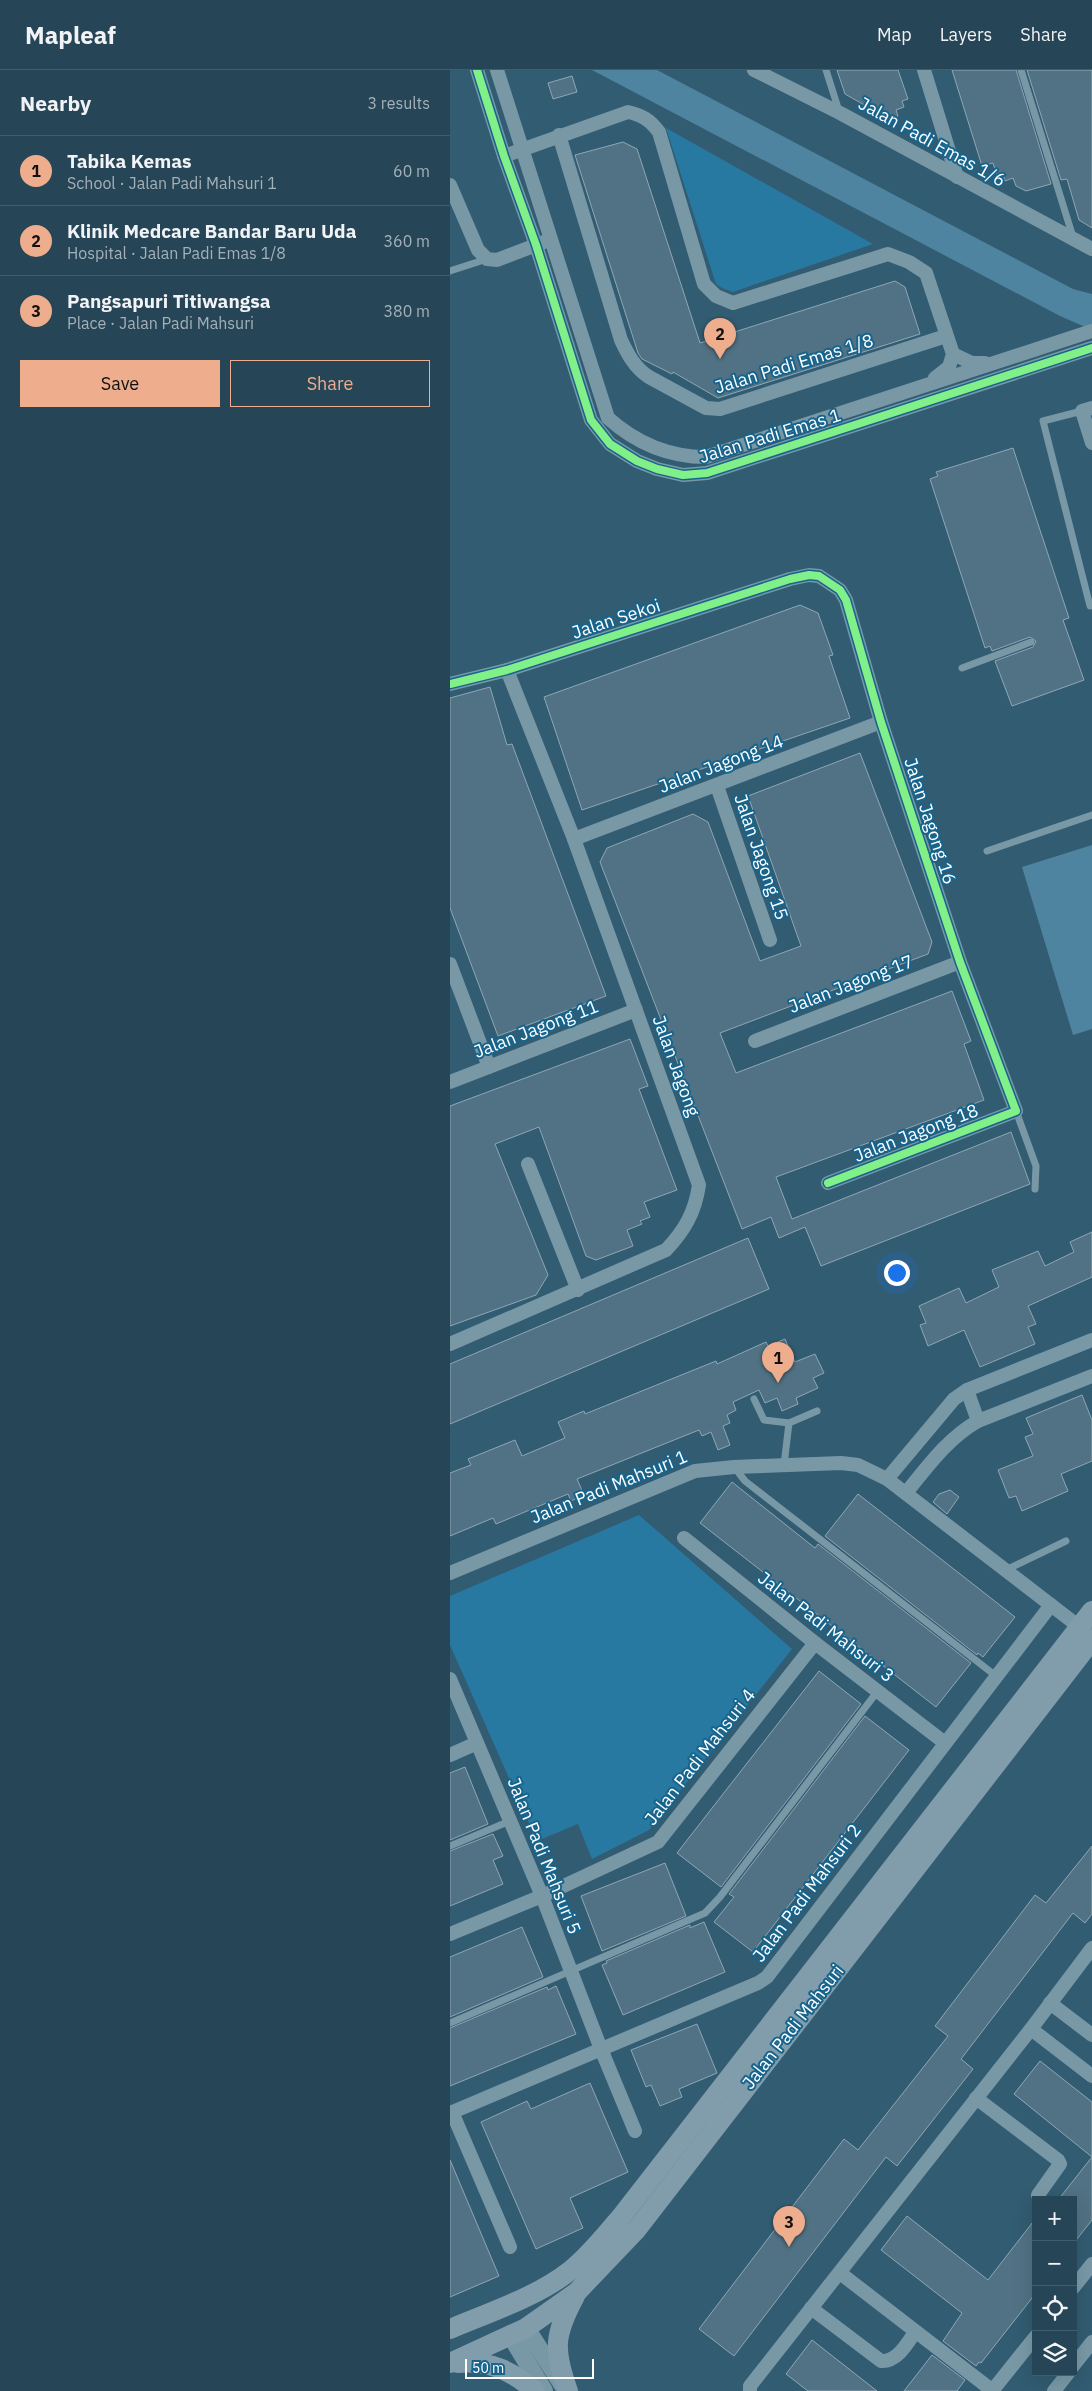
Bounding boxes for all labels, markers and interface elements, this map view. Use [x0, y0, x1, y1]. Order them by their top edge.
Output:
text: Mapleaf [25, 19, 116, 51]
text: Map [877, 23, 912, 46]
text: Layers [940, 23, 992, 46]
text: Share [1020, 23, 1067, 46]
text: Nearby [20, 89, 91, 117]
street label: Jalan Padi Emas 1/6 [855, 92, 1010, 192]
text: 3 results [367, 93, 430, 113]
text: Tabika Kemas [67, 149, 192, 173]
text: 1 [31, 161, 41, 181]
text: 60 m [393, 161, 430, 181]
text: School · Jalan Padi Mahsuri 1 [67, 173, 277, 193]
text: Klinik Medcare Bandar Baru Uda [67, 219, 356, 243]
text: 2 [31, 231, 41, 251]
text: 360 m [383, 231, 430, 251]
text: Hospital · Jalan Padi Emas 1/8 [67, 243, 286, 263]
text: Pangsapuri Titiwangsa [67, 289, 271, 313]
text: 3 [31, 301, 41, 321]
text: 380 m [383, 301, 430, 321]
text: Place · Jalan Padi Mahsuri [67, 313, 254, 333]
pin: 2 [704, 318, 736, 359]
street label: Jalan Padi Emas 1/8 [712, 328, 876, 399]
button: Save [20, 360, 220, 407]
button: Share [230, 360, 430, 407]
street label: Jalan Padi Emas 1 [696, 403, 843, 468]
street label: Jalan Sekoi [569, 593, 663, 644]
street label: Jalan Jagong 14 [655, 729, 787, 798]
street label: Jalan Jagong 16 [899, 755, 962, 887]
street label: Jalan Jagong 15 [729, 791, 794, 923]
street label: Jalan Jagong 17 [785, 949, 916, 1018]
street label: Jalan Jagong 11 [470, 994, 601, 1063]
street label: Jalan Jagong [648, 1012, 706, 1120]
street label: Jalan Jagong 18 [850, 1098, 981, 1167]
your location [884, 1260, 910, 1286]
pin: 1 [762, 1342, 794, 1383]
street label: Jalan Padi Mahsuri 1 [527, 1445, 690, 1528]
street label: Jalan Padi Mahsuri 3 [753, 1566, 899, 1687]
street label: Jalan Padi Mahsuri 4 [639, 1684, 760, 1830]
street label: Jalan Padi Mahsuri 5 [503, 1774, 586, 1937]
street label: Jalan Padi Mahsuri 2 [747, 1819, 866, 1966]
street label: Jalan Padi Mahsuri [737, 1960, 848, 2094]
map controls [1032, 2196, 1077, 2376]
button: + [1032, 2196, 1077, 2241]
pin: 3 [773, 2206, 805, 2247]
button: − [1032, 2241, 1077, 2286]
button: locate [1032, 2286, 1077, 2331]
button: layers [1032, 2331, 1077, 2376]
scale bar [465, 2356, 594, 2379]
text: 50 m [472, 2359, 504, 2377]

